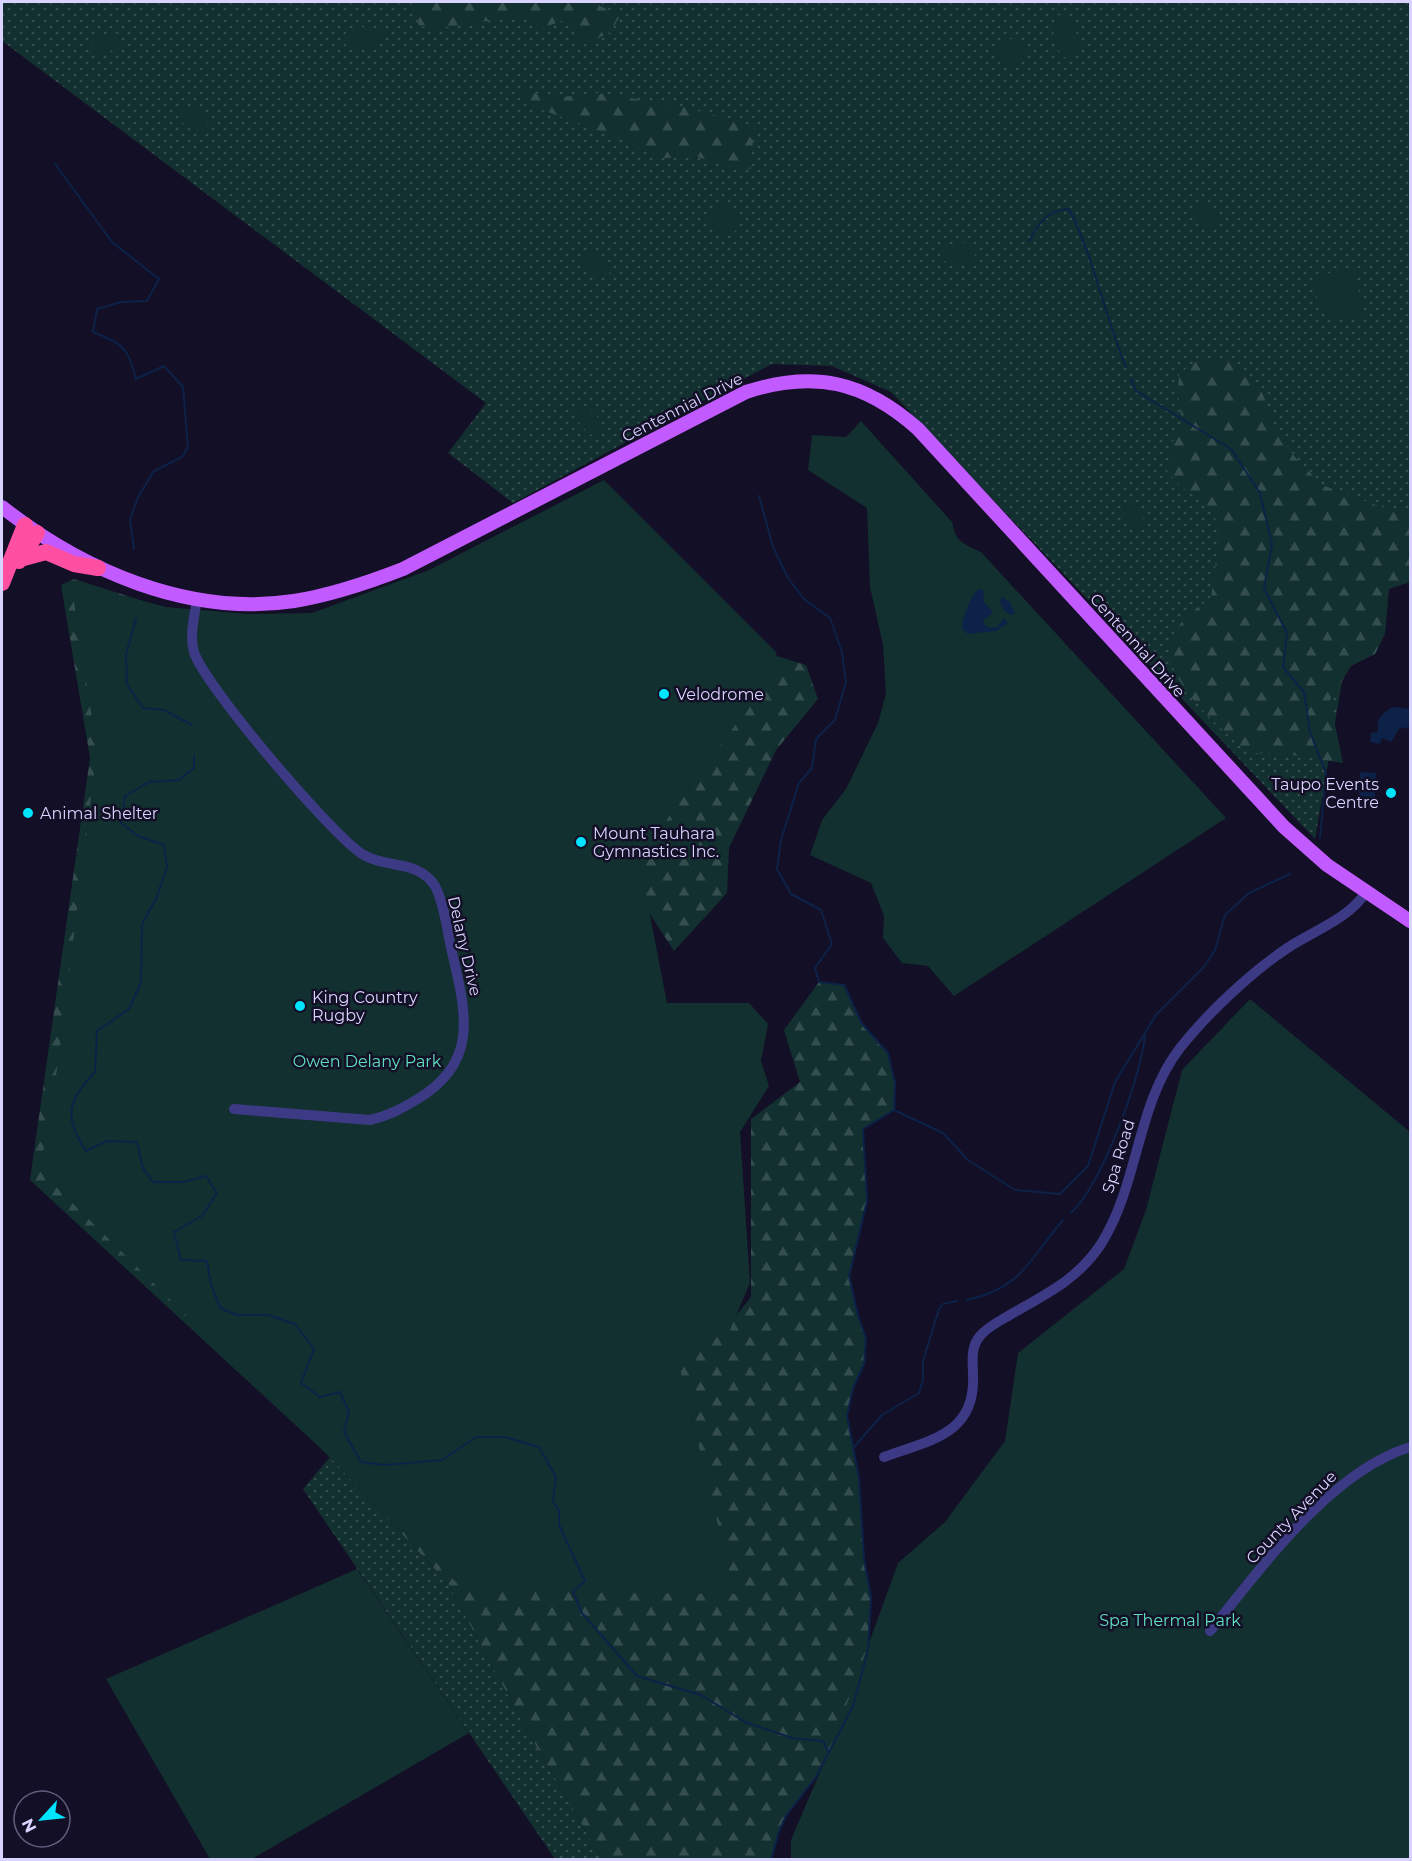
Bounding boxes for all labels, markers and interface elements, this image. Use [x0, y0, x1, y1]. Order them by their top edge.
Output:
street label: Centennial Drive [619, 369, 746, 446]
street label: Centennial Drive [1086, 590, 1189, 701]
place label: Velodrome [676, 685, 764, 704]
marker: Velodrome [657, 687, 671, 701]
place label: Taupo Events Centre [1271, 775, 1379, 812]
marker: Taupo Events Centre [1384, 786, 1398, 800]
place label: Animal Shelter [40, 804, 158, 823]
marker: Animal Shelter [21, 806, 35, 820]
place label: Mount Tauhara Gymnastics Inc. [593, 824, 719, 861]
marker: Mount Tauhara Gymnastics Inc. [574, 835, 588, 849]
street label: Delany Drive [444, 894, 485, 998]
place label: King Country Rugby [312, 988, 418, 1025]
marker: King Country Rugby [293, 999, 307, 1013]
park label: Owen Delany Park [293, 1052, 442, 1071]
street label: Spa Road [1098, 1117, 1139, 1195]
street label: County Avenue [1242, 1467, 1340, 1568]
park label: Spa Thermal Park [1099, 1611, 1241, 1630]
north arrow [12, 1789, 72, 1849]
text: N [18, 1816, 40, 1836]

